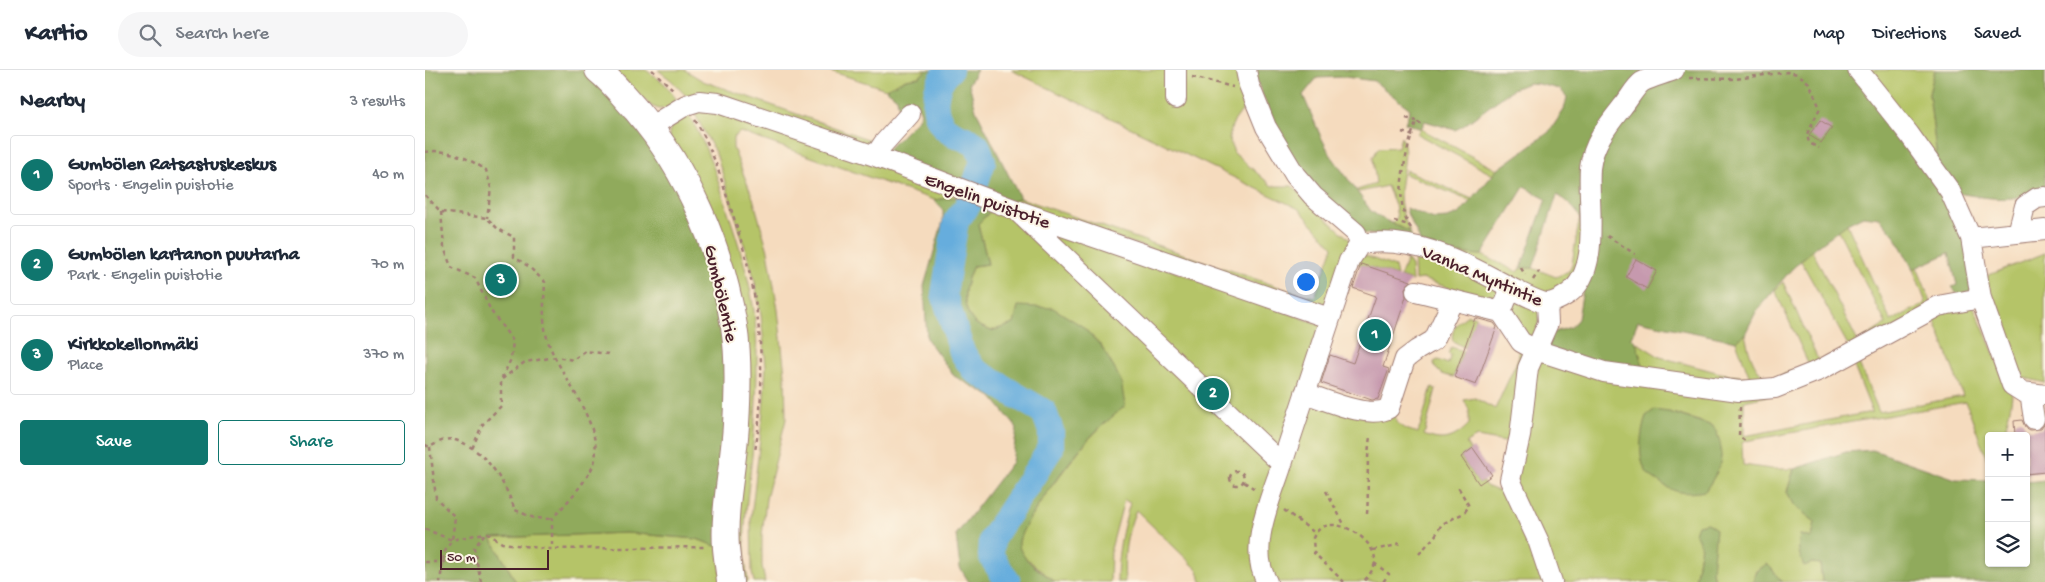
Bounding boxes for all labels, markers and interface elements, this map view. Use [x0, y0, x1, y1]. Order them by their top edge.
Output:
search box [118, 12, 468, 57]
text: Kartio [25, 20, 88, 49]
icon: search [136, 21, 164, 49]
text: Search here [176, 23, 269, 46]
text: Map [1813, 24, 1845, 45]
text: Directions [1873, 24, 1946, 45]
text: Saved [1974, 24, 2020, 45]
text: Nearby [20, 90, 85, 115]
text: 3 results [350, 93, 405, 112]
text: Gumbölen Ratsastuskeskus [68, 154, 276, 177]
text: 1 [34, 166, 40, 185]
text: 40 m [372, 166, 404, 185]
street label: Engelin puistotie [921, 169, 1053, 236]
text: Sports · Engelin puistotie [68, 177, 233, 196]
street label: Vanha Myntintie [1417, 241, 1546, 313]
street label: Gumbölentie [697, 243, 742, 345]
text: Gumbölen kartanon puutarha [68, 244, 299, 267]
text: 2 [33, 256, 41, 275]
text: 70 m [371, 256, 404, 275]
pin: 3 [485, 261, 517, 299]
text: Park · Engelin puistotie [68, 267, 222, 286]
your location [1293, 269, 1319, 295]
pin: 1 [1359, 316, 1391, 354]
text: Kirkkokellonmäki [68, 334, 198, 357]
text: 3 [33, 346, 41, 365]
text: 370 m [363, 346, 404, 365]
text: Place [68, 357, 103, 376]
pin: 2 [1197, 375, 1229, 413]
button: Save [20, 420, 208, 465]
button: Share [218, 420, 405, 465]
map controls [1985, 432, 2030, 567]
button: + [1985, 432, 2030, 477]
button: − [1985, 477, 2030, 522]
button: layers [1985, 522, 2030, 567]
scale bar [440, 547, 549, 570]
text: 50 m [447, 550, 476, 567]

